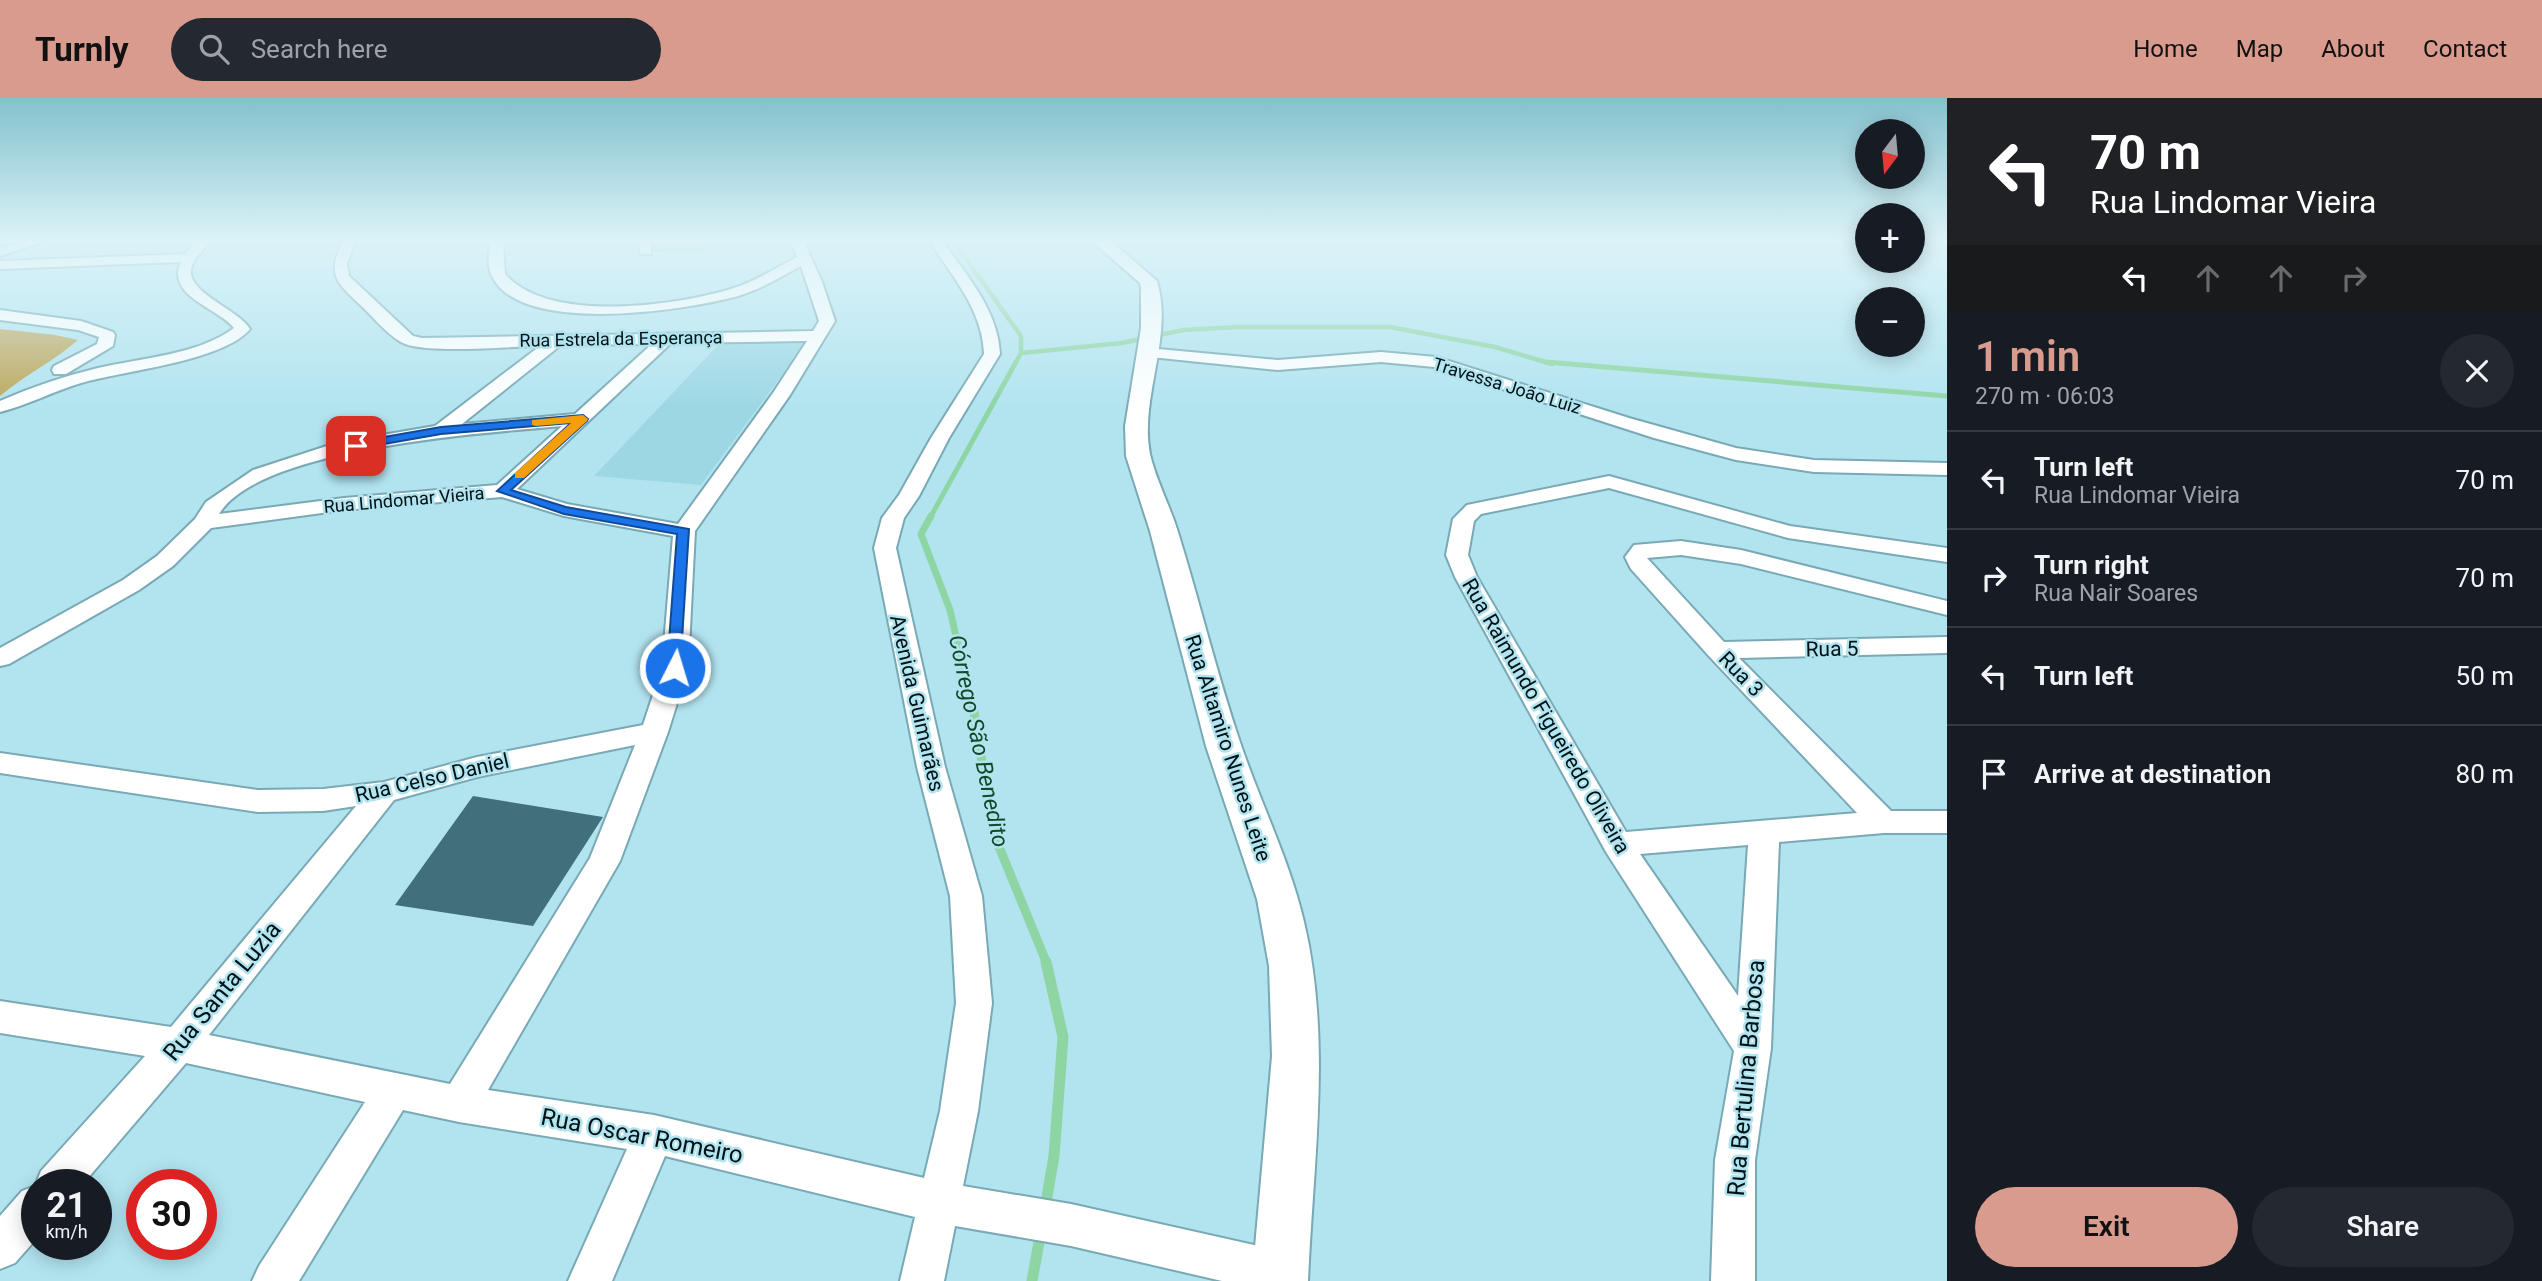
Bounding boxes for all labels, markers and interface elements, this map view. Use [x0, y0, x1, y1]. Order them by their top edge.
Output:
search box [171, 18, 661, 81]
text: Turnly [35, 30, 129, 69]
icon: search [195, 30, 233, 68]
text: Search here [251, 34, 387, 64]
text: Home [2133, 35, 2198, 63]
text: Map [2236, 35, 2283, 63]
text: About [2321, 35, 2385, 63]
text: Contact [2423, 35, 2507, 63]
north arrow [1855, 119, 1925, 189]
map controls [1855, 119, 1925, 357]
text: 70 m [2090, 124, 2201, 181]
icon: left [1975, 126, 2066, 217]
text: Rua Lindomar Vieira [2090, 183, 2376, 221]
button: + [1855, 203, 1925, 273]
icon: left [2116, 259, 2154, 297]
icon: ahead [2189, 259, 2227, 297]
icon: ahead [2262, 259, 2300, 297]
icon: right [2335, 259, 2373, 297]
button: − [1855, 287, 1925, 357]
street label: Rua Estrela da Esperança [519, 326, 723, 351]
text: 1 min [1975, 332, 2080, 381]
button: close [2440, 334, 2514, 408]
street label: Travessa João Luiz [1431, 353, 1584, 418]
text: 270 m · 06:03 [1975, 383, 2114, 410]
pin [326, 416, 386, 476]
icon: arrive [337, 427, 375, 465]
text: Turn left [2034, 452, 2133, 482]
icon: left [1975, 461, 2013, 499]
text: 70 m [2456, 465, 2514, 495]
street label: Rua Lindomar Vieira [323, 482, 485, 517]
text: Rua Lindomar Vieira [2034, 482, 2240, 509]
text: Turn right [2034, 550, 2149, 580]
icon: right [1975, 559, 2013, 597]
text: 70 m [2456, 563, 2514, 593]
street label: Rua Raimundo Figueiredo Oliveira [1457, 574, 1635, 858]
text: Rua Nair Soares [2034, 580, 2198, 607]
street label: Avenida Guimarães [885, 612, 949, 794]
position arrow [638, 631, 712, 705]
water label: Córrego São Benedito [943, 632, 1014, 850]
street label: Rua Altamiro Nunes Leite [1180, 632, 1276, 864]
street label: Rua 5 [1805, 637, 1859, 661]
street label: Rua 3 [1714, 647, 1768, 701]
icon: left [1975, 657, 2013, 695]
text: Turn left [2034, 661, 2133, 691]
text: 50 m [2456, 661, 2514, 691]
street label: Rua Celso Daniel [353, 749, 511, 807]
icon: arrive [1975, 755, 2013, 793]
text: Arrive at destination [2034, 759, 2271, 789]
text: 80 m [2456, 759, 2514, 789]
street label: Rua Santa Luzia [157, 916, 287, 1066]
street label: Rua Bertulina Barbosa [1722, 959, 1770, 1197]
street label: Rua Oscar Romeiro [539, 1103, 745, 1169]
speed limit sign: 30 [126, 1169, 217, 1260]
text: 21 [46, 1185, 87, 1226]
button: Exit [1975, 1187, 2238, 1267]
button: Share [2252, 1187, 2514, 1267]
text: km/h [45, 1221, 88, 1242]

